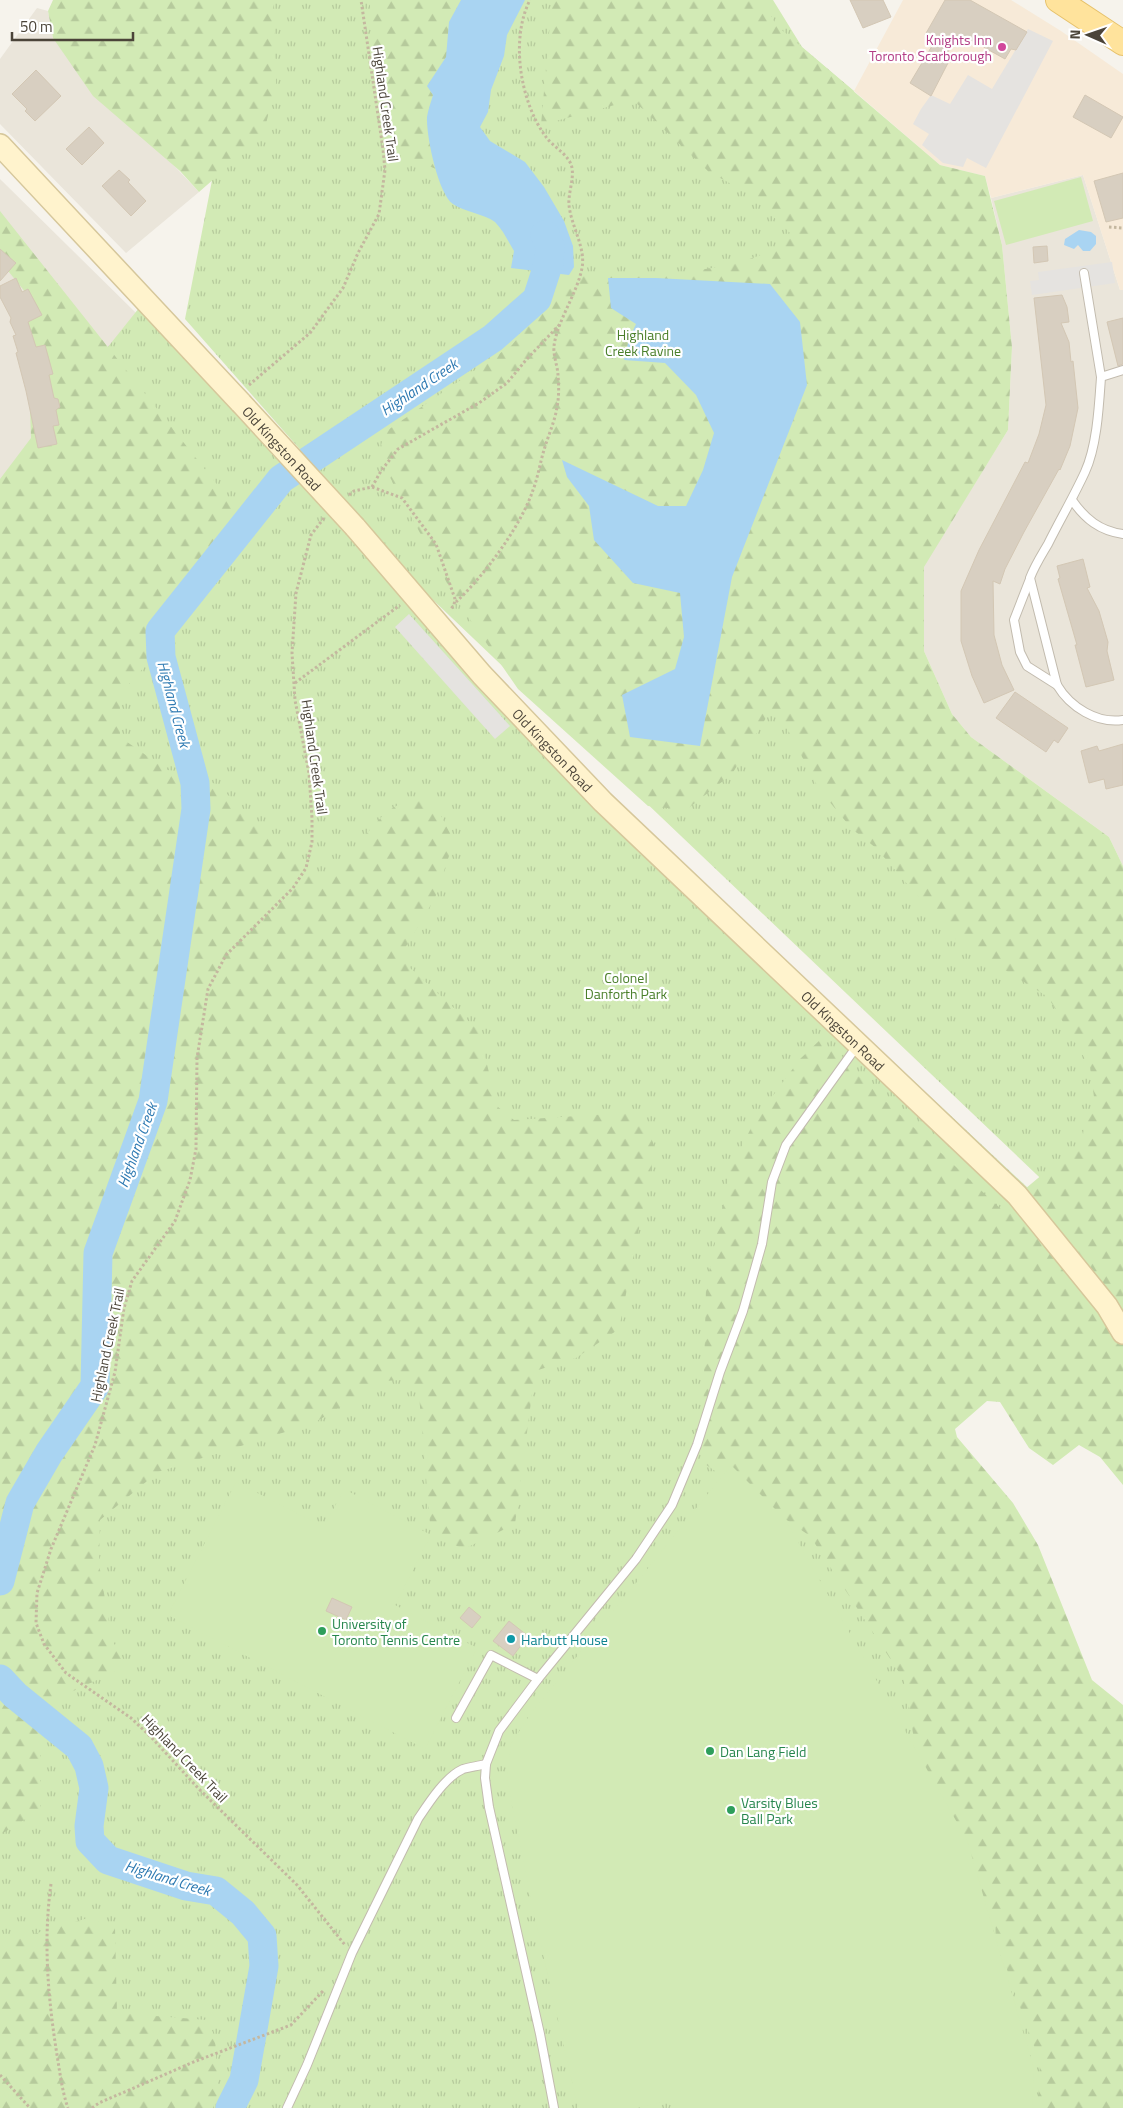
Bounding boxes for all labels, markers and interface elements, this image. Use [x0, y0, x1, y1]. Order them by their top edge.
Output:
scale bar [12, 10, 134, 42]
north arrow [1063, 10, 1113, 60]
text: 50 m [20, 15, 53, 38]
place label: Knights Inn Toronto Scarborough [869, 29, 992, 66]
text: N [1064, 29, 1085, 40]
marker: Knights Inn Toronto Scarborough [996, 41, 1008, 53]
street label: Highland Creek Trail [368, 45, 404, 163]
park label: Highland Creek Ravine [605, 324, 681, 361]
water label: Highland Creek [376, 351, 464, 421]
street label: Old Kingston Road [238, 401, 327, 495]
water label: Highland Creek [151, 658, 197, 752]
street label: Highland Creek Trail [297, 698, 333, 816]
street label: Old Kingston Road [508, 703, 598, 796]
park label: Colonel Danforth Park [585, 967, 668, 1004]
street label: Old Kingston Road [797, 985, 890, 1075]
water label: Highland Creek [111, 1097, 164, 1191]
street label: Highland Creek Trail [85, 1286, 129, 1404]
place label: University of Toronto Tennis Centre [332, 1613, 460, 1650]
marker: University of Toronto Tennis Centre [316, 1625, 328, 1637]
place label: Harbutt House [521, 1629, 608, 1650]
marker: Harbutt House [505, 1633, 517, 1645]
street label: Highland Creek Trail [137, 1709, 233, 1807]
place label: Dan Lang Field [720, 1741, 806, 1762]
marker: Dan Lang Field [704, 1745, 716, 1757]
place label: Varsity Blues Ball Park [741, 1792, 818, 1829]
marker: Varsity Blues Ball Park [725, 1804, 737, 1816]
water label: Highland Creek [122, 1854, 216, 1903]

